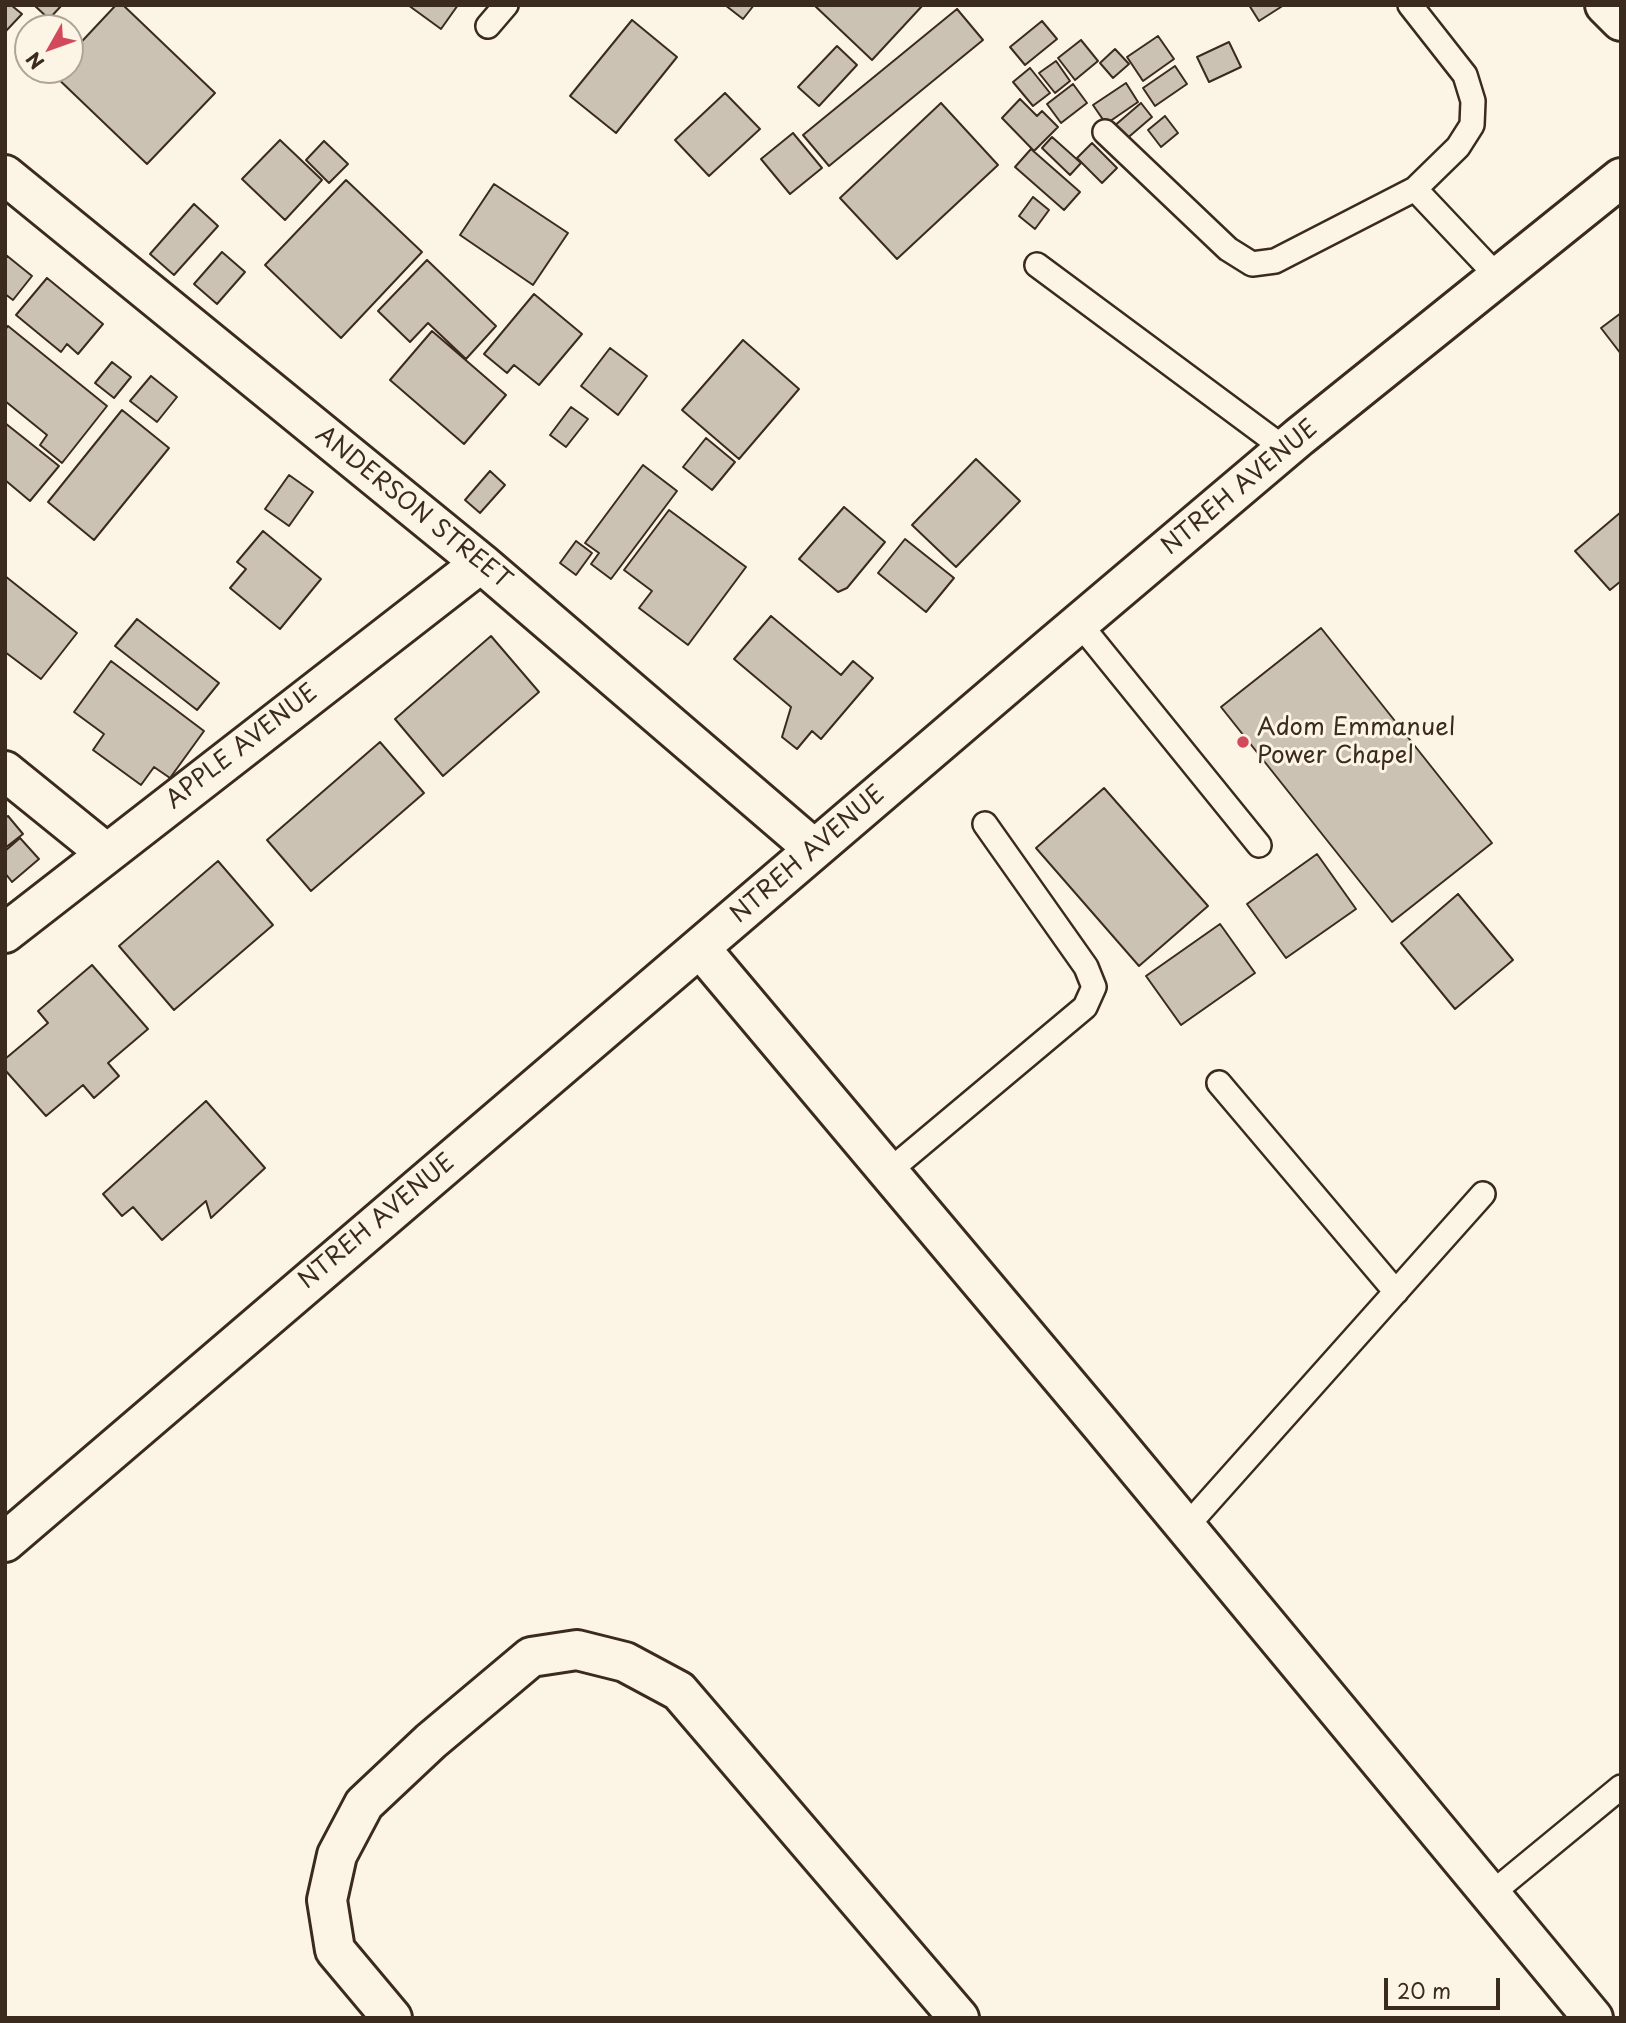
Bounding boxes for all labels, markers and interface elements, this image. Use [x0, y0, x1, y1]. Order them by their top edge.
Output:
north arrow [14, 14, 84, 84]
text: N [19, 46, 50, 76]
street label: NTREH AVENUE [1156, 414, 1324, 562]
street label: ANDERSON STREET [310, 420, 516, 596]
street label: APPLE AVENUE [160, 679, 324, 815]
place label: Adom Emmanuel Power Chapel [1257, 714, 1455, 770]
marker: Adom Emmanuel Power Chapel [1235, 734, 1251, 750]
street label: NTREH AVENUE [725, 780, 891, 930]
street label: NTREH AVENUE [293, 1148, 461, 1296]
scale bar [1388, 1964, 1504, 2008]
text: 20 m [1397, 1974, 1451, 2006]

